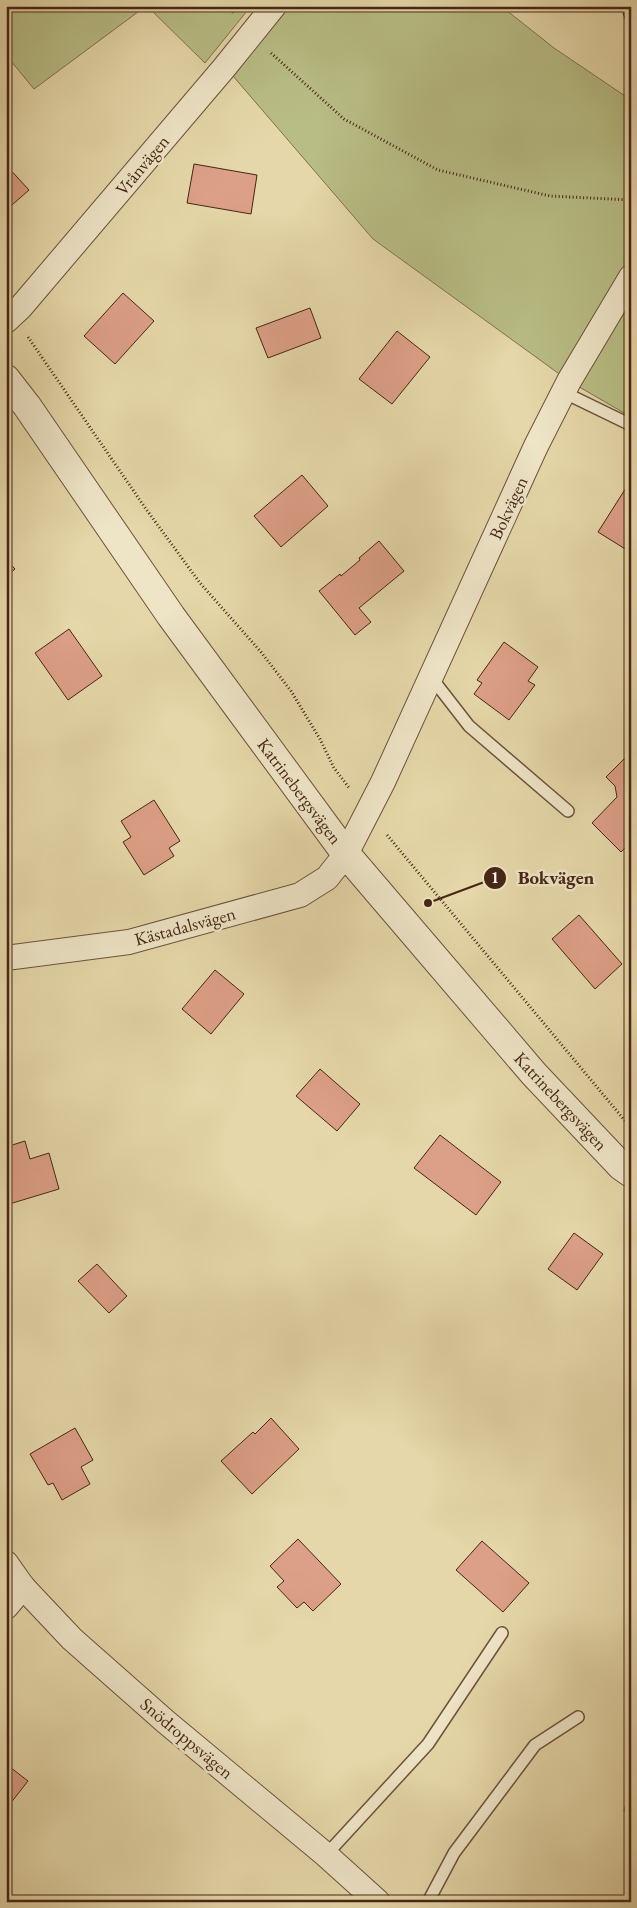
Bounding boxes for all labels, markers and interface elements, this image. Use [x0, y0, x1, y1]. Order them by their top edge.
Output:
street label: Vrånvägen [110, 130, 174, 200]
street label: Bokvägen [483, 472, 533, 543]
street label: Katrinebergsvägen [253, 733, 348, 849]
callout: Bokvägen [483, 861, 604, 895]
text: Bokvägen [518, 865, 595, 890]
text: 1 [491, 868, 499, 887]
street label: Kästadalsvägen [132, 901, 239, 951]
street label: Katrinebergsvägen [509, 1047, 613, 1156]
street label: Snödroppsvägen [136, 1692, 239, 1784]

